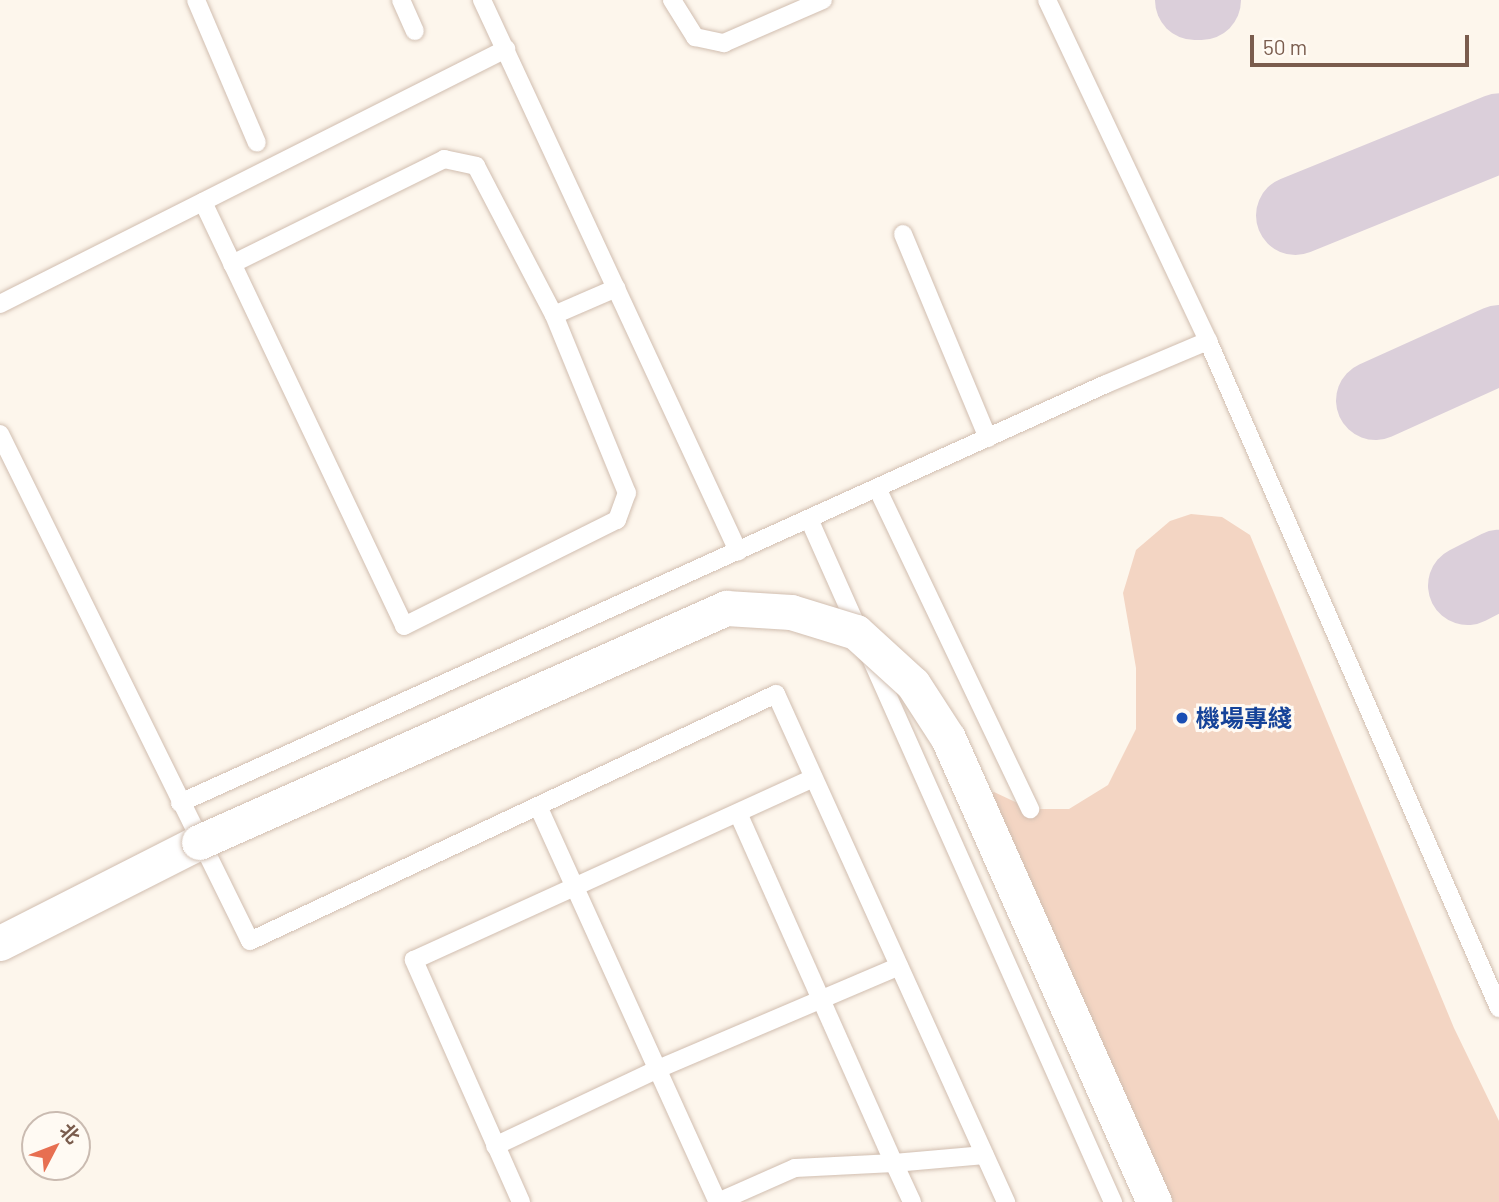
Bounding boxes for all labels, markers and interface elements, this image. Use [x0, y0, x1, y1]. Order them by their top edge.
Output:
scale bar [1254, 21, 1473, 65]
text: 50 m [1263, 34, 1307, 59]
place label: 機場專綫 [1196, 704, 1292, 732]
marker: 機場專綫 [1174, 710, 1190, 726]
north arrow [21, 1111, 91, 1181]
text: 北 [56, 1118, 85, 1148]

